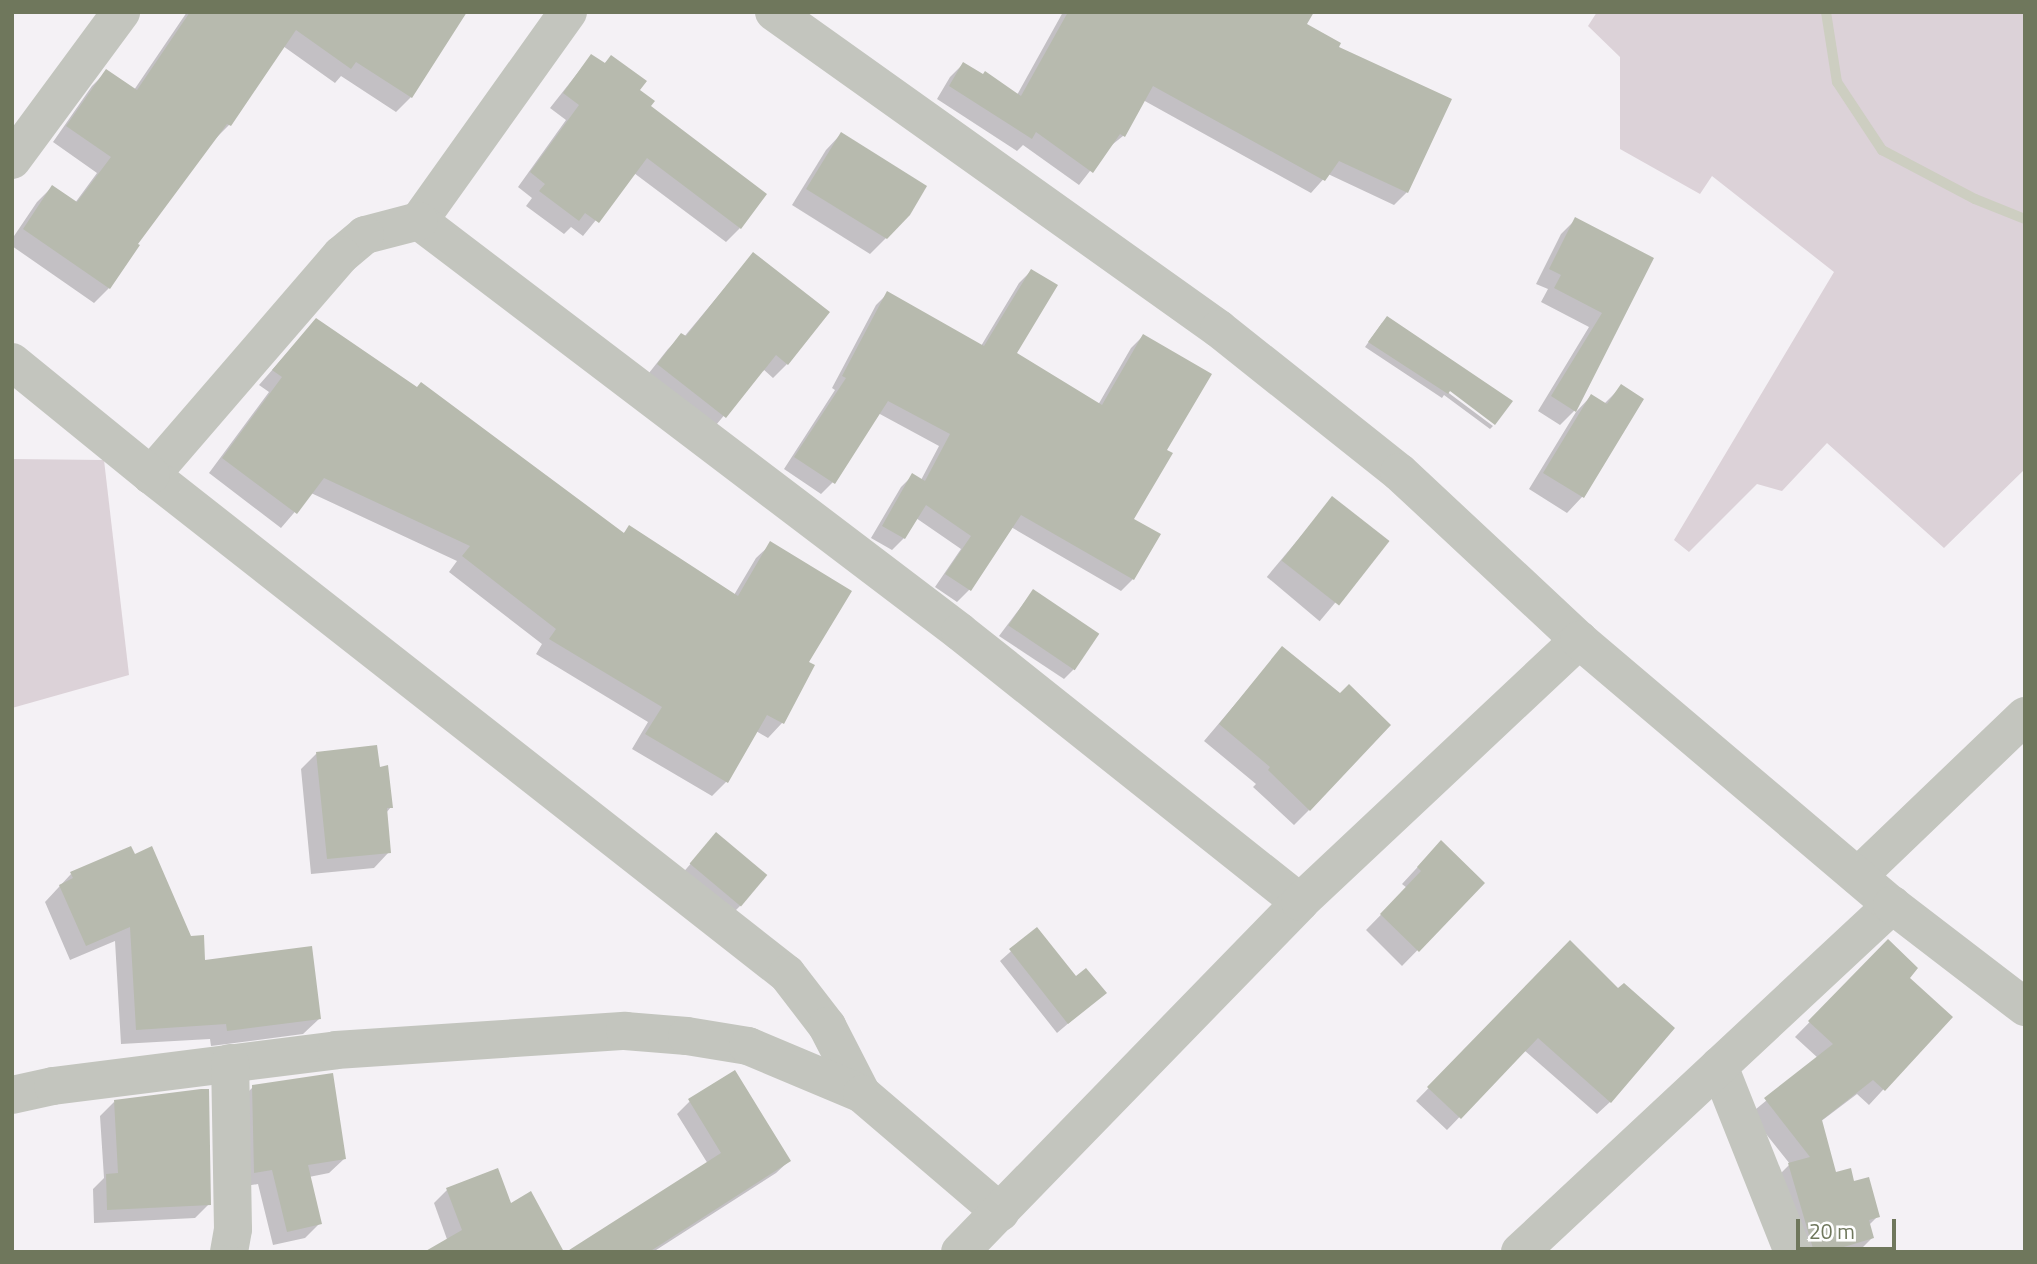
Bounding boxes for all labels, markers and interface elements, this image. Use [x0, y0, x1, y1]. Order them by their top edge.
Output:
scale bar [1799, 1204, 1899, 1248]
text: 20 m [1809, 1215, 1855, 1247]

